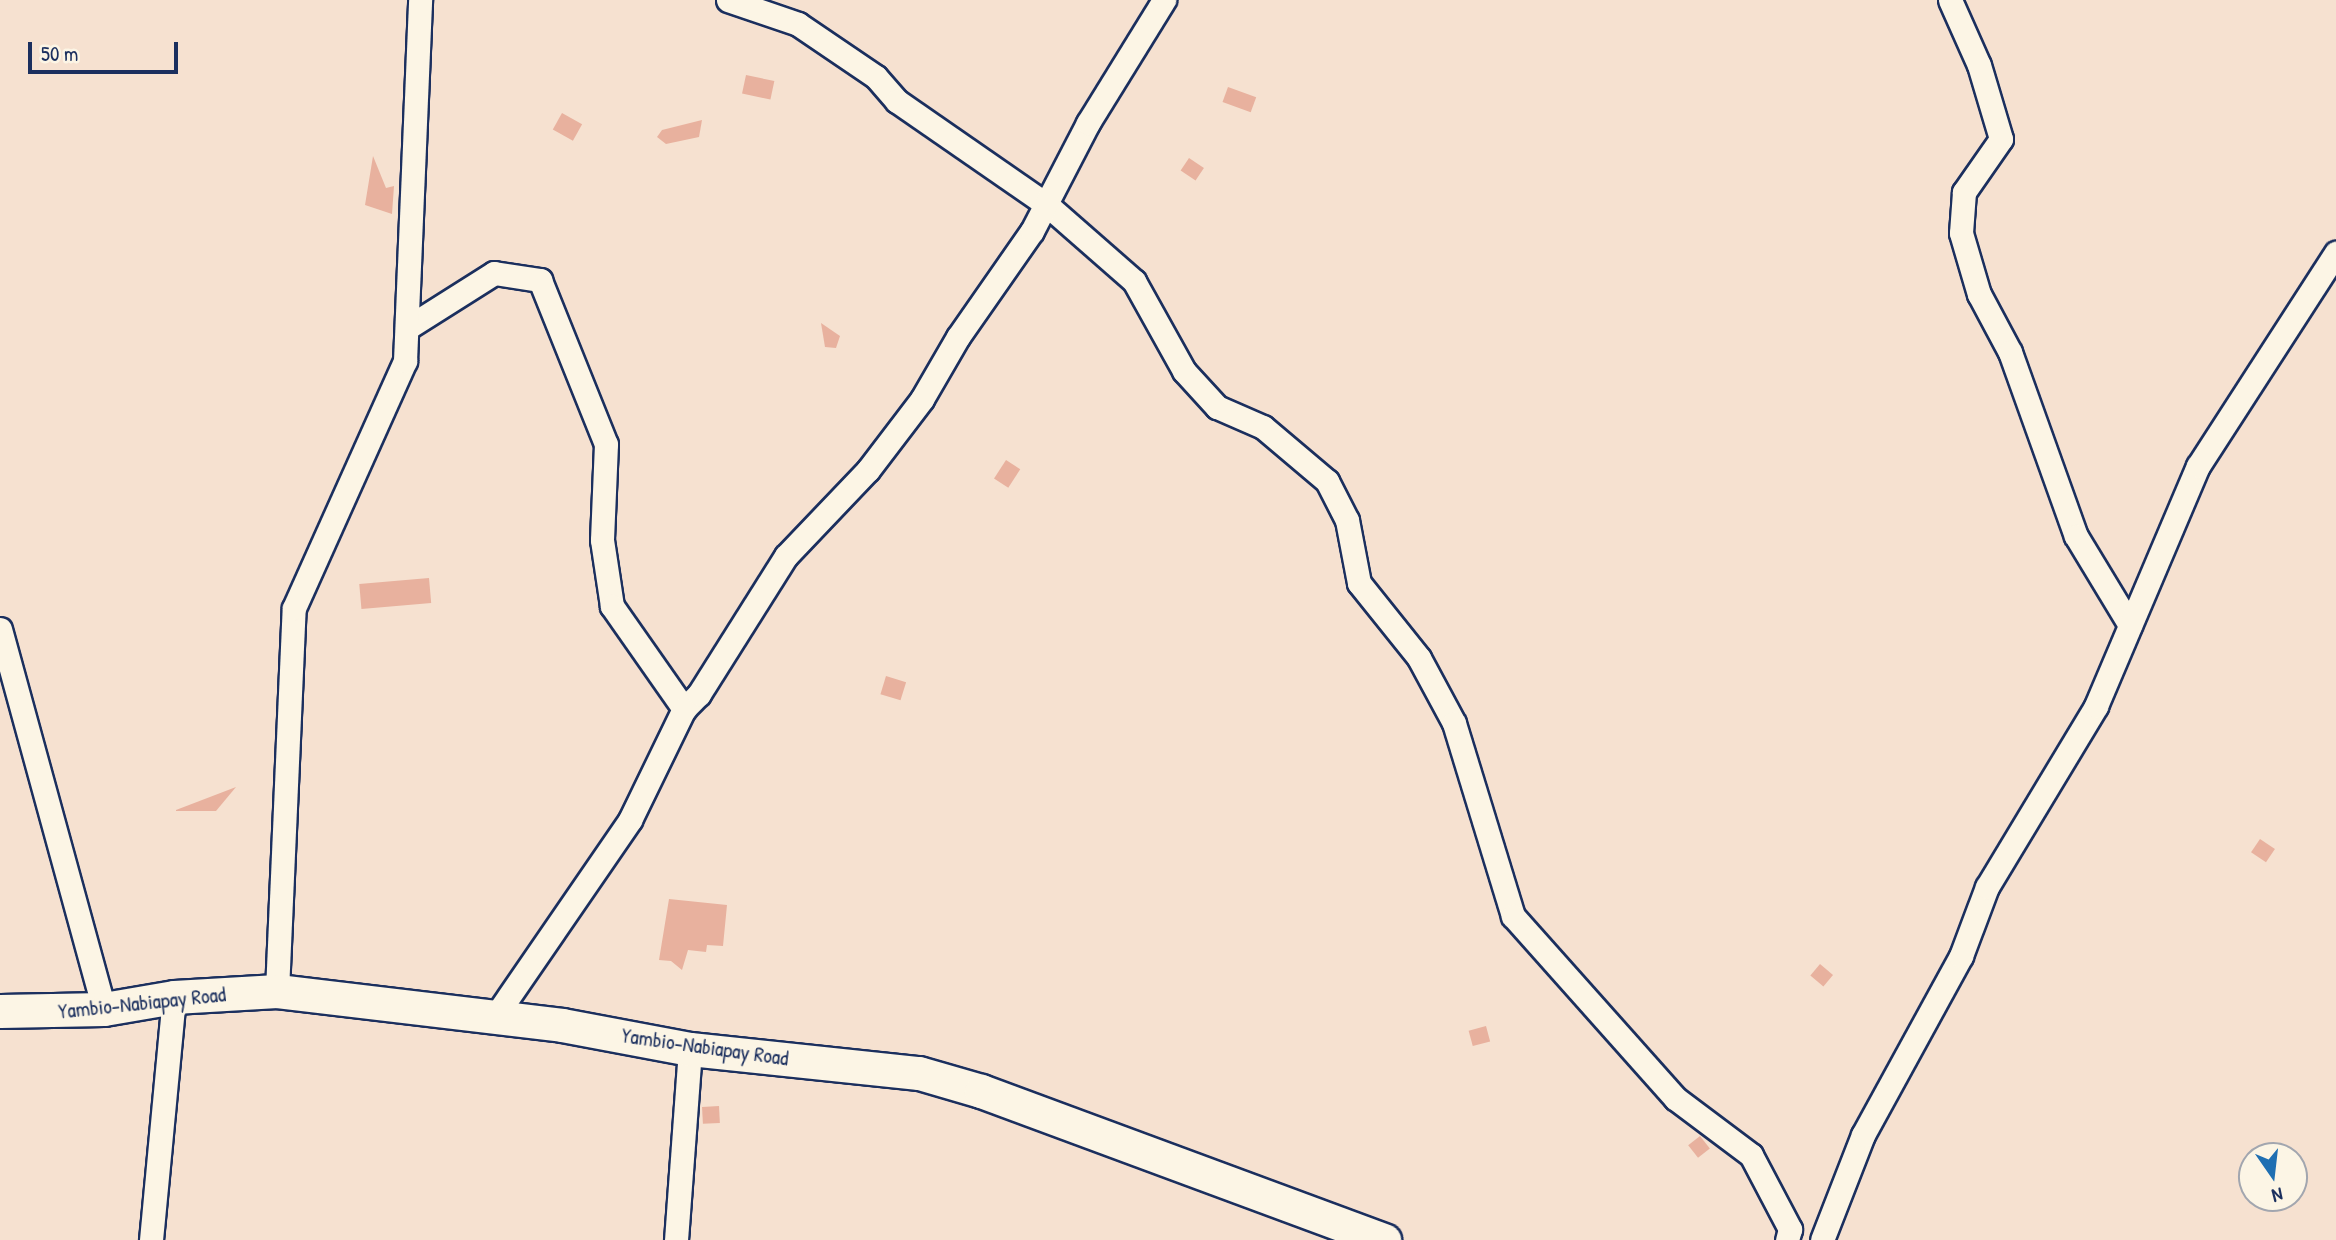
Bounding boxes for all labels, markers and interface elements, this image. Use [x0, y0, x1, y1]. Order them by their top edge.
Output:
scale bar [32, 28, 182, 72]
text: 50 m [41, 39, 78, 68]
street label: Yambio-Nabiapay Road [57, 982, 227, 1024]
street label: Yambio-Nabiapay Road [620, 1023, 790, 1071]
north arrow [2238, 1142, 2308, 1212]
text: N [2270, 1182, 2286, 1209]

